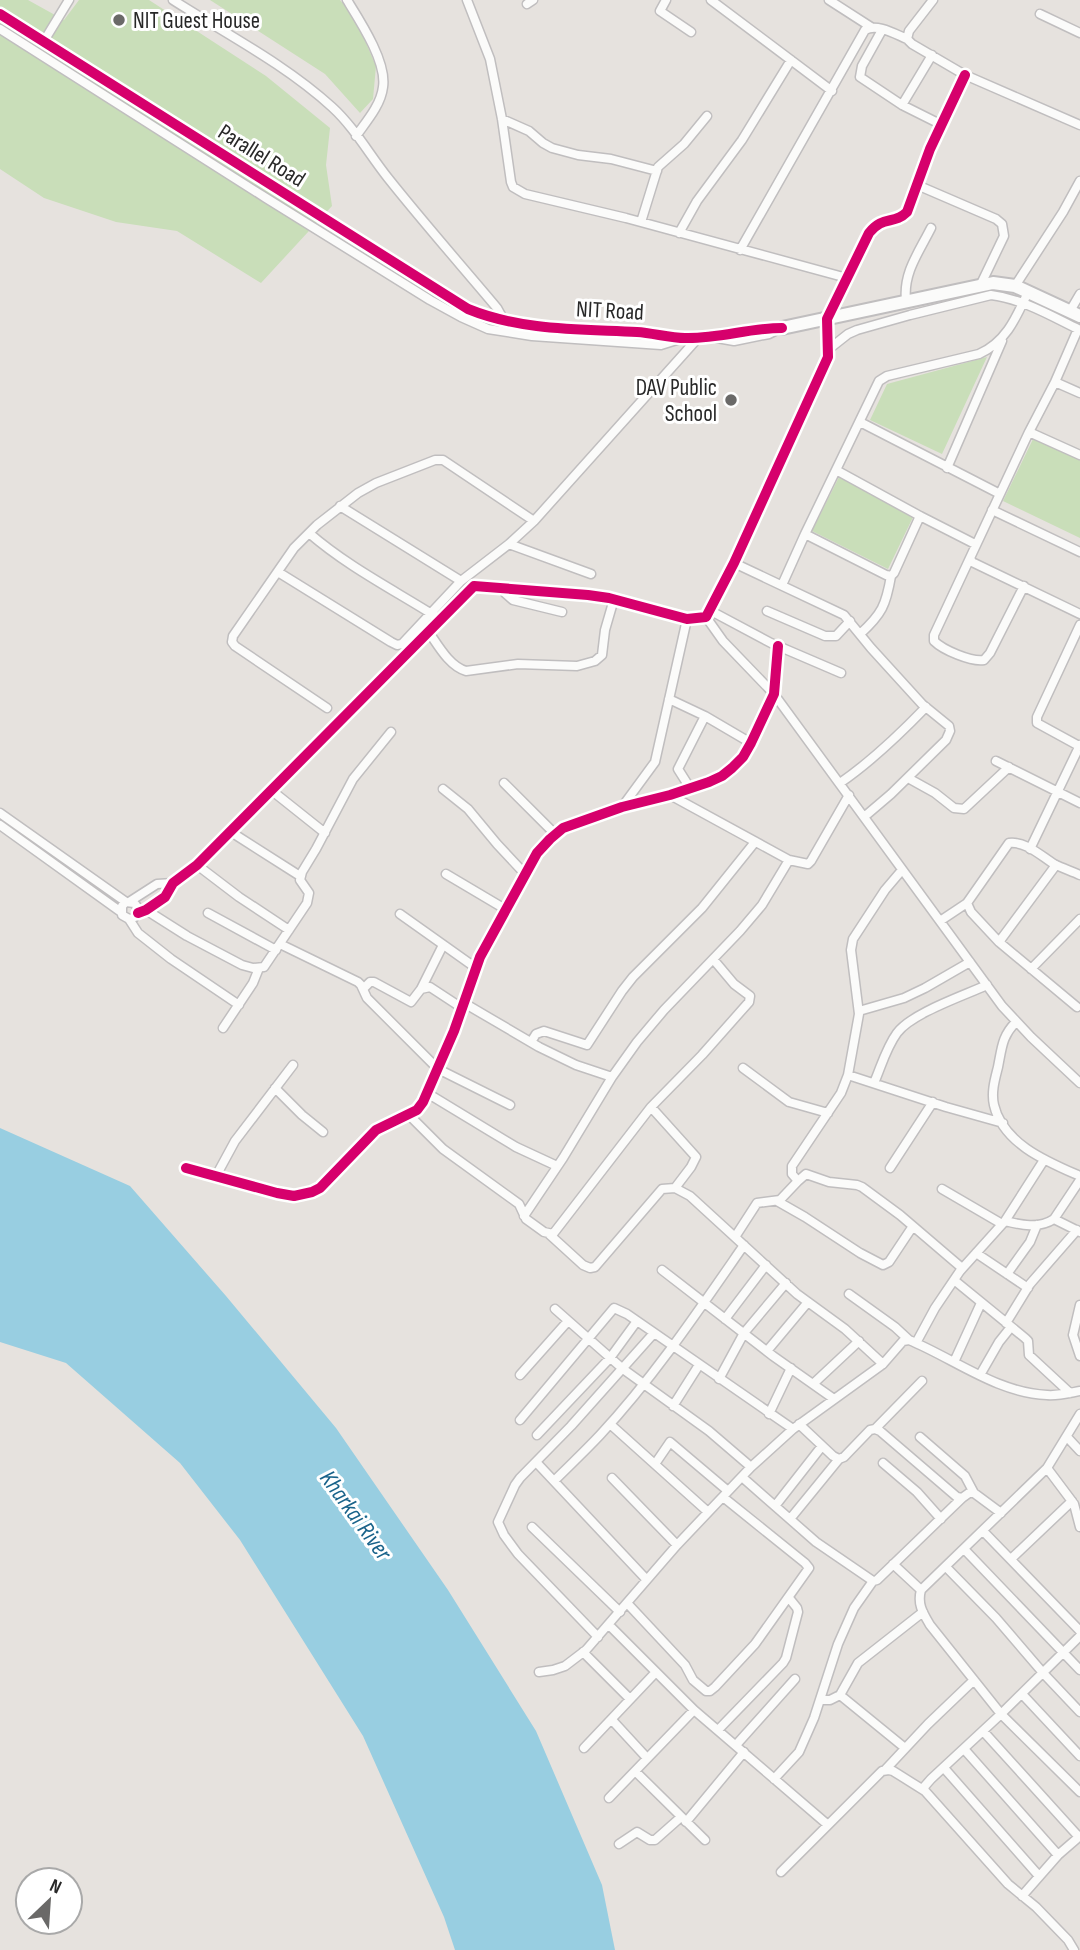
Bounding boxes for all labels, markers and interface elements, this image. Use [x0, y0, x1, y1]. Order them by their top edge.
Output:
place label: NIT Guest House [133, 7, 260, 35]
marker: NIT Guest House [111, 12, 127, 28]
street label: Parallel Road [213, 118, 310, 194]
street label: NIT Road [575, 295, 644, 327]
place label: DAV Public School [636, 374, 717, 428]
marker: DAV Public School [723, 392, 739, 408]
water label: Kharkai River [313, 1465, 399, 1567]
north arrow [14, 1866, 84, 1936]
text: N [46, 1874, 65, 1900]

